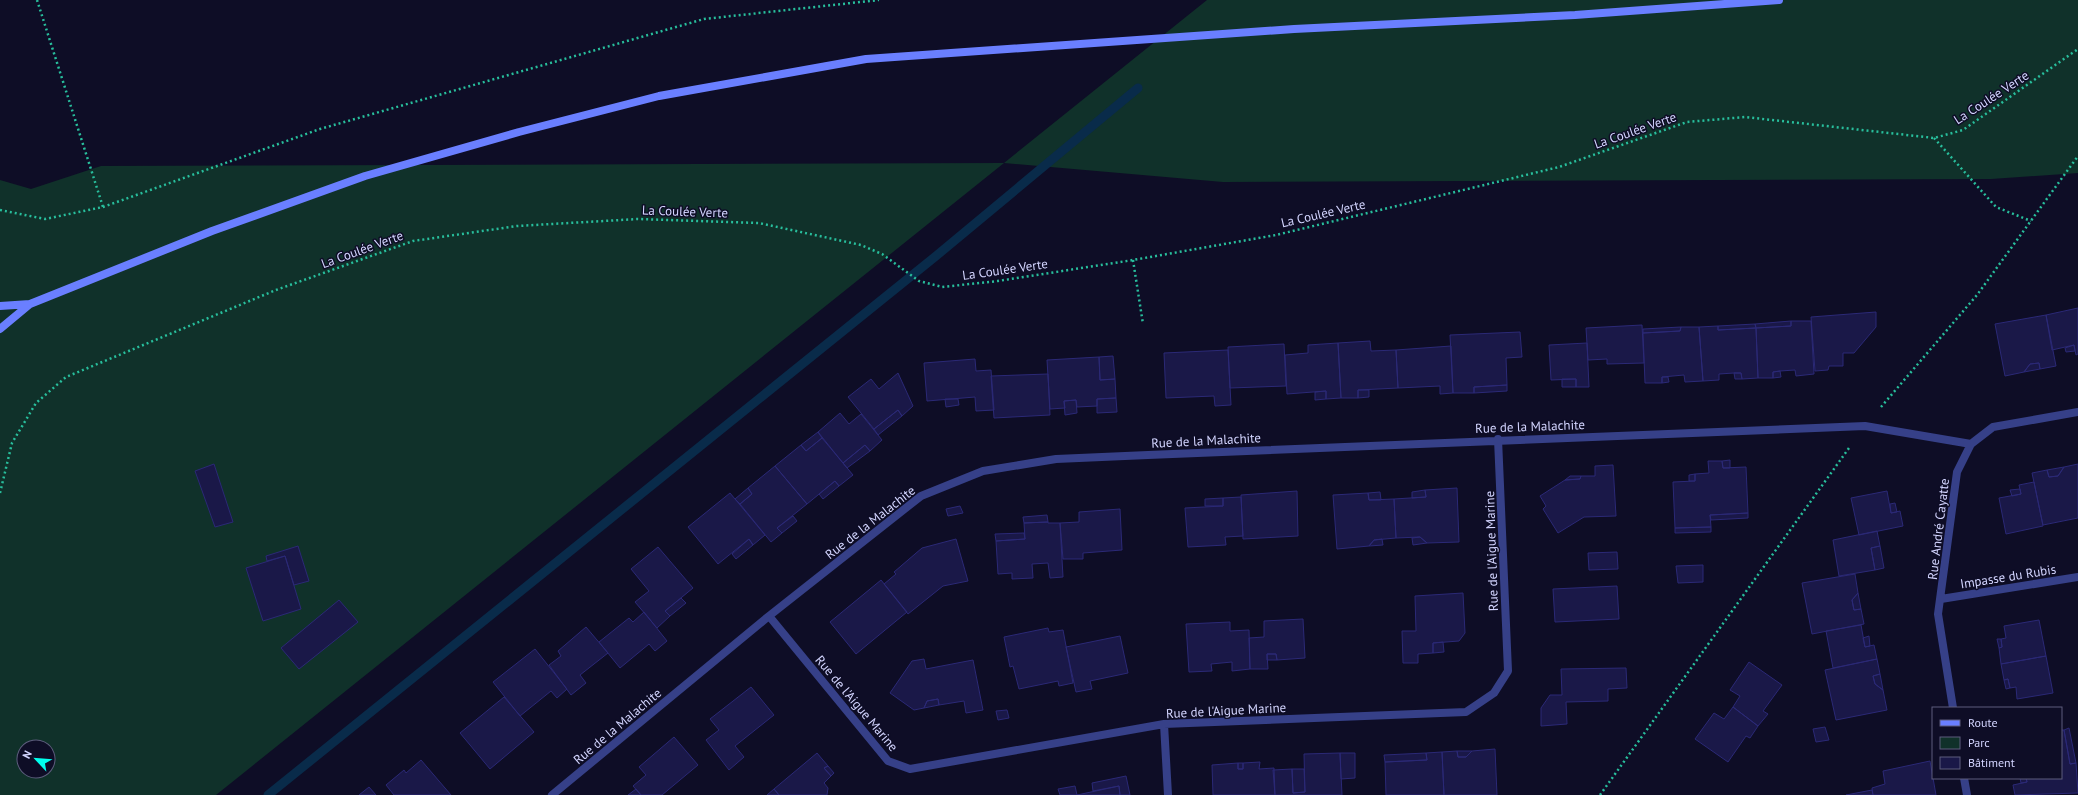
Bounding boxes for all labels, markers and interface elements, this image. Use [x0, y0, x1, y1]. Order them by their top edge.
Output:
street label: La Coulée Verte [1951, 67, 2032, 128]
street label: La Coulée Verte [1592, 108, 1679, 153]
street label: La Coulée Verte [1279, 196, 1367, 231]
street label: La Coulée Verte [642, 202, 728, 221]
street label: La Coulée Verte [319, 227, 406, 272]
street label: La Coulée Verte [961, 255, 1049, 284]
street label: Rue de la Malachite [1475, 416, 1585, 437]
street label: Rue de la Malachite [1151, 429, 1261, 452]
street label: Rue André Cayatte [1924, 477, 1953, 581]
street label: Rue de la Malachite [822, 482, 919, 563]
street label: Rue de l'Aigue Marine [1481, 491, 1502, 611]
street label: Impasse du Rubis [1959, 561, 2057, 592]
street label: Rue de l'Aigue Marine [811, 652, 902, 755]
street label: Rue de la Malachite [570, 685, 665, 768]
street label: Rue de l'Aigue Marine [1166, 699, 1287, 722]
legend [1932, 707, 2062, 779]
text: Route [1968, 715, 1998, 730]
text: Parc [1968, 735, 1990, 750]
north arrow [16, 739, 56, 779]
text: N [19, 748, 35, 761]
text: Bâtiment [1968, 755, 2015, 770]

